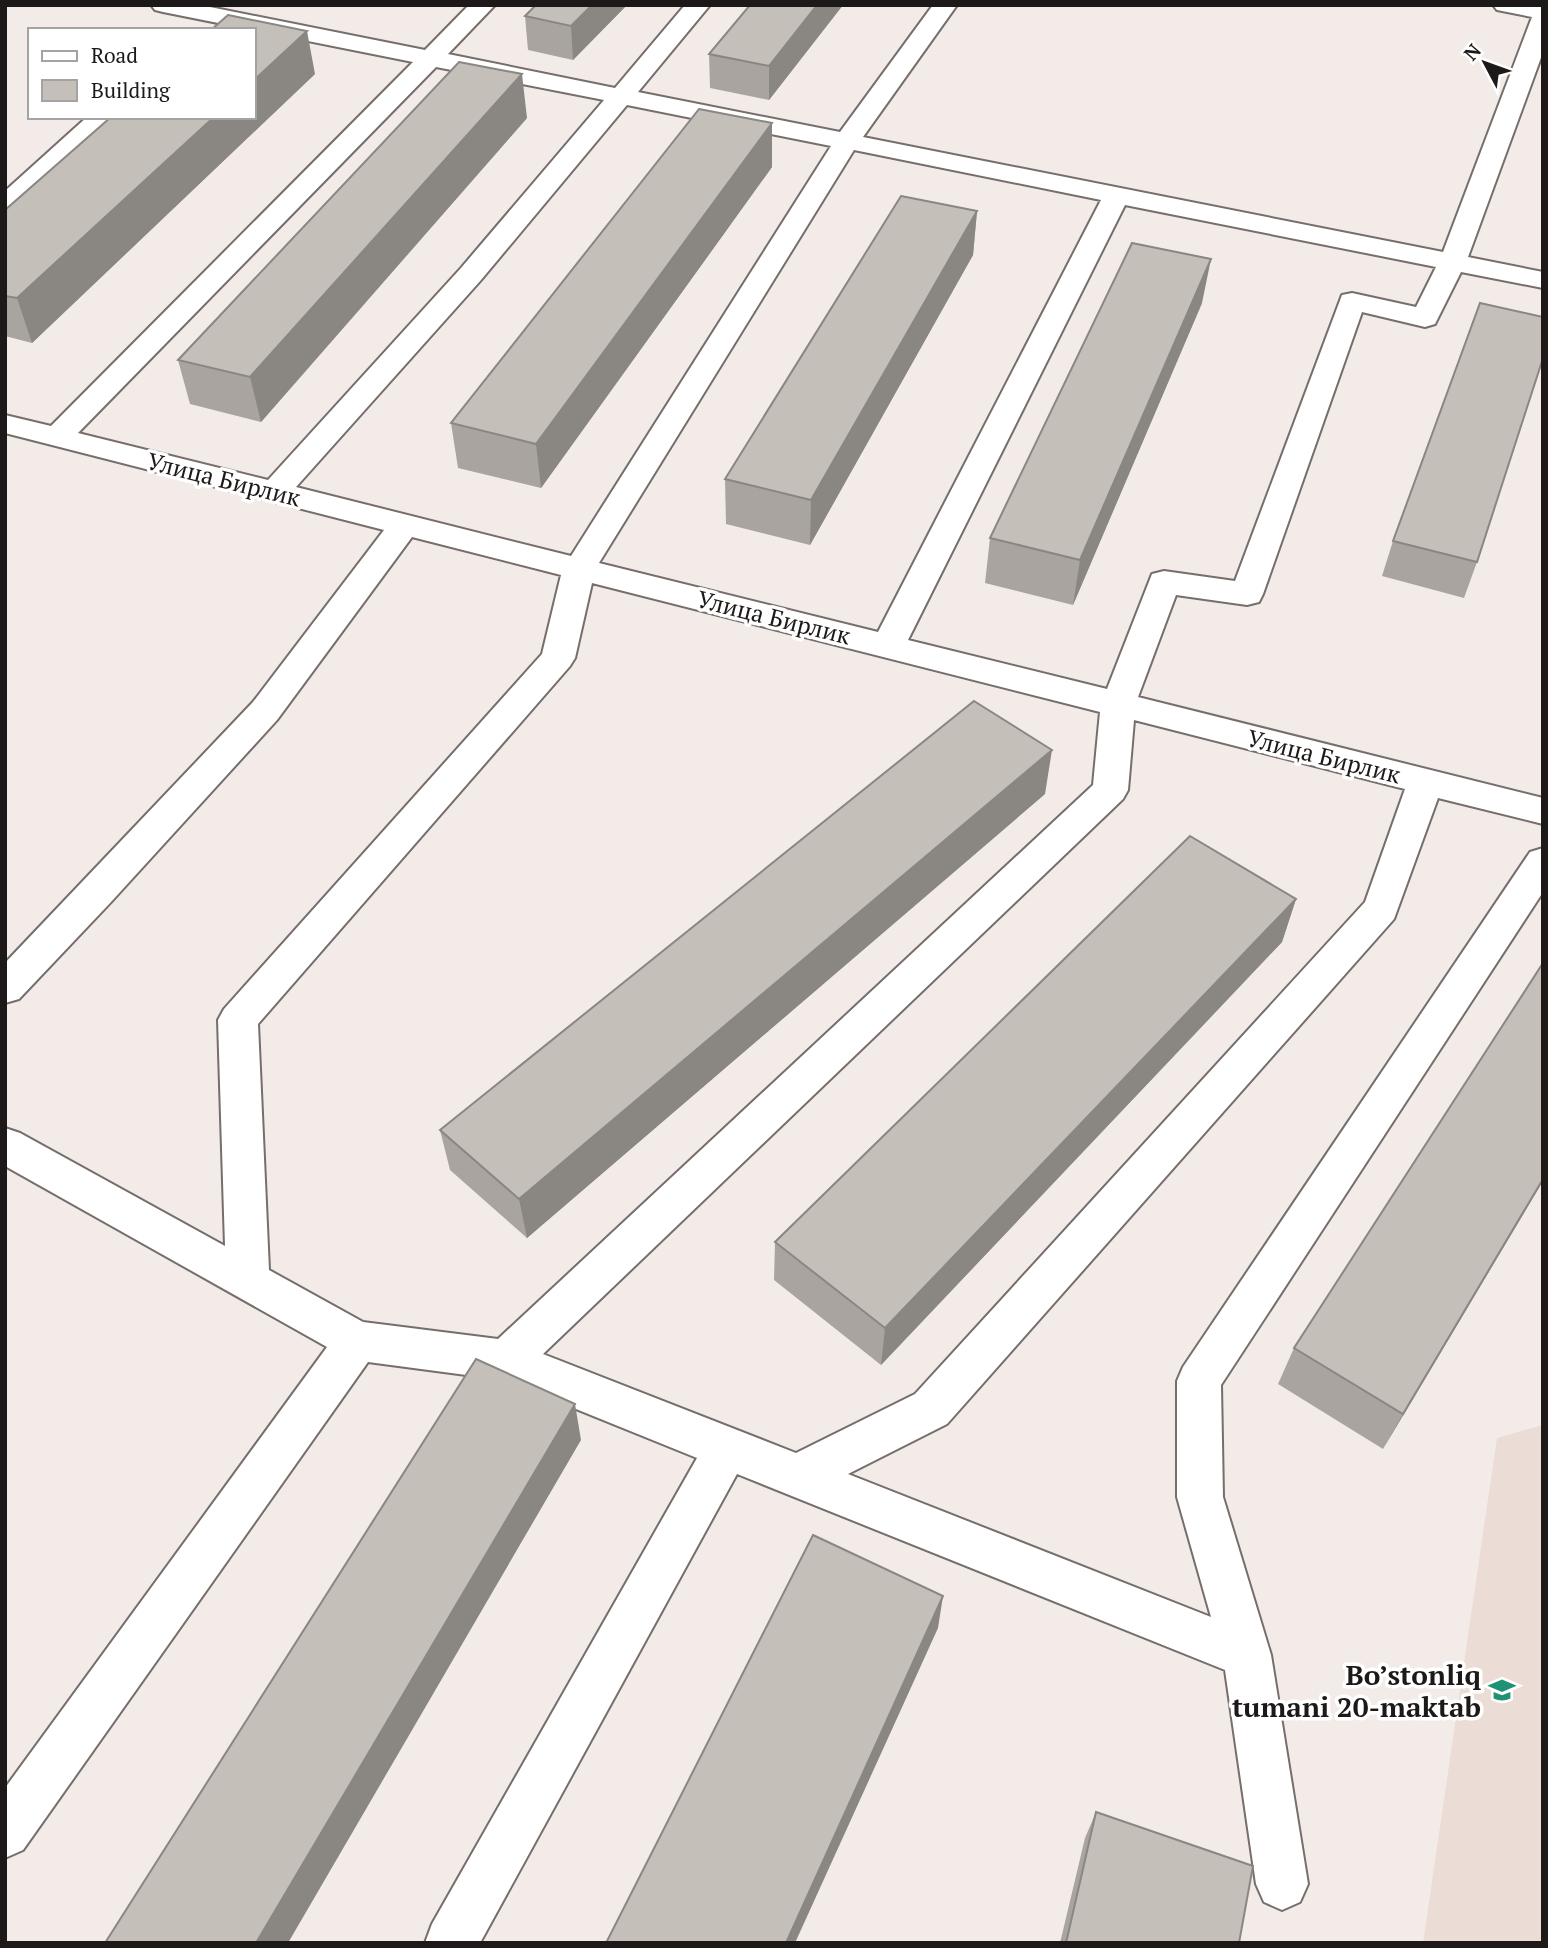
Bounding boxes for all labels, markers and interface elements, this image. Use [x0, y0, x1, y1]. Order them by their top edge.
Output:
legend [28, 28, 256, 119]
north arrow [1450, 28, 1520, 98]
text: N [1458, 37, 1486, 65]
text: Road [91, 41, 138, 69]
text: Building [91, 76, 171, 104]
street label: Улица Бирлик [144, 445, 304, 513]
street label: Улица Бирлик [694, 583, 854, 651]
street label: Улица Бирлик [1244, 722, 1404, 790]
place label: Bo’stonliq tumani 20-maktab [1232, 1656, 1482, 1725]
school or university icon: Bo’stonliq tumani 20-maktab [1487, 1675, 1517, 1705]

